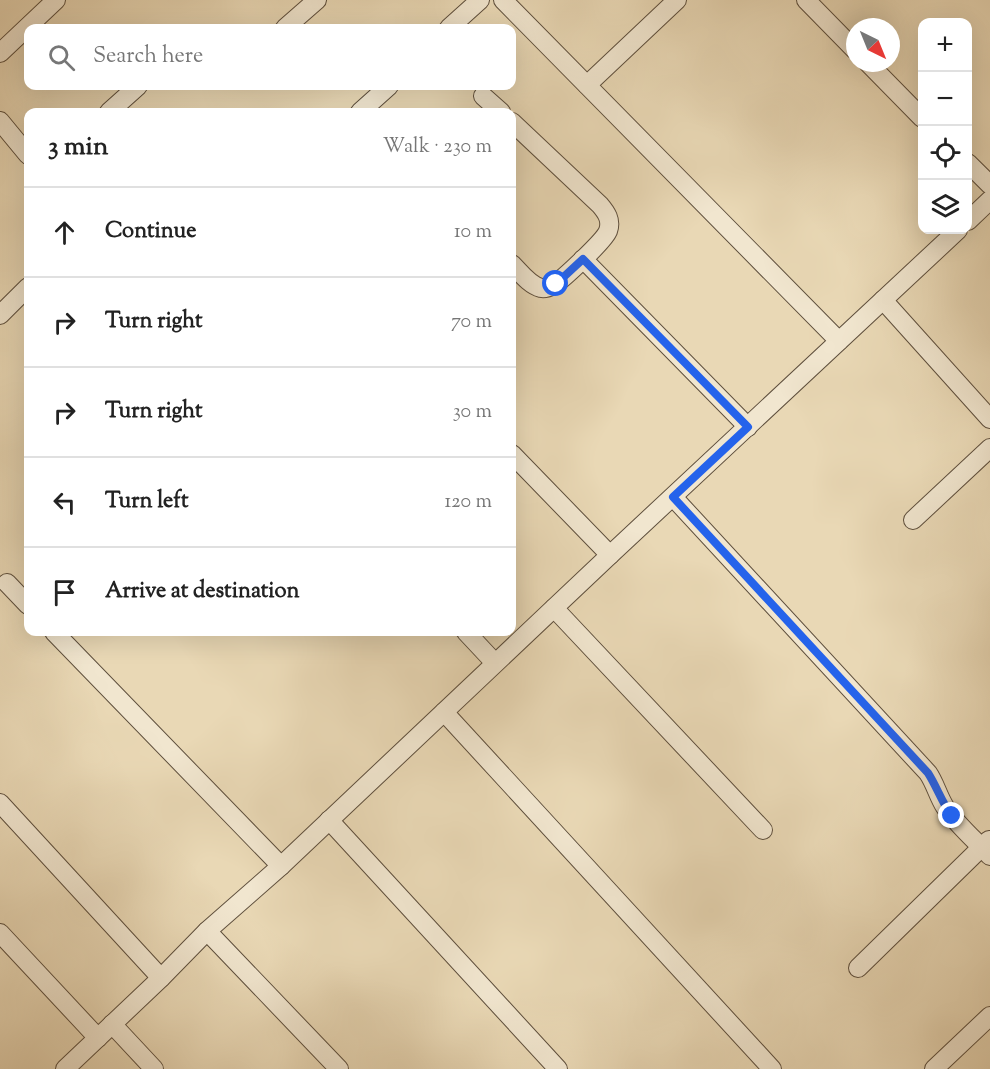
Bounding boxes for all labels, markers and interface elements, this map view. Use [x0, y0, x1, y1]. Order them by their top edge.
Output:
north arrow [846, 18, 900, 72]
map controls [918, 18, 972, 234]
button: + [918, 18, 972, 72]
search box [24, 24, 516, 90]
icon: search [45, 41, 78, 74]
text: Search here [93, 41, 203, 73]
button: − [918, 72, 972, 126]
button: locate [918, 126, 972, 180]
text: 3 min [48, 129, 108, 166]
text: Walk · 230 m [383, 133, 492, 162]
button: layers [918, 180, 972, 234]
icon: ahead [48, 216, 81, 249]
text: Continue [105, 216, 196, 248]
text: 10 m [454, 218, 492, 247]
route start [542, 270, 568, 296]
icon: right [48, 306, 81, 339]
text: Turn right [105, 306, 202, 338]
text: 70 m [451, 308, 492, 337]
icon: right [48, 396, 81, 429]
text: Turn right [105, 396, 202, 428]
text: 30 m [453, 398, 492, 427]
icon: left [48, 486, 81, 519]
text: Turn left [105, 486, 188, 518]
text: 120 m [444, 488, 492, 517]
icon: arrive [48, 576, 81, 609]
text: Arrive at destination [105, 576, 300, 608]
route end [938, 802, 964, 828]

